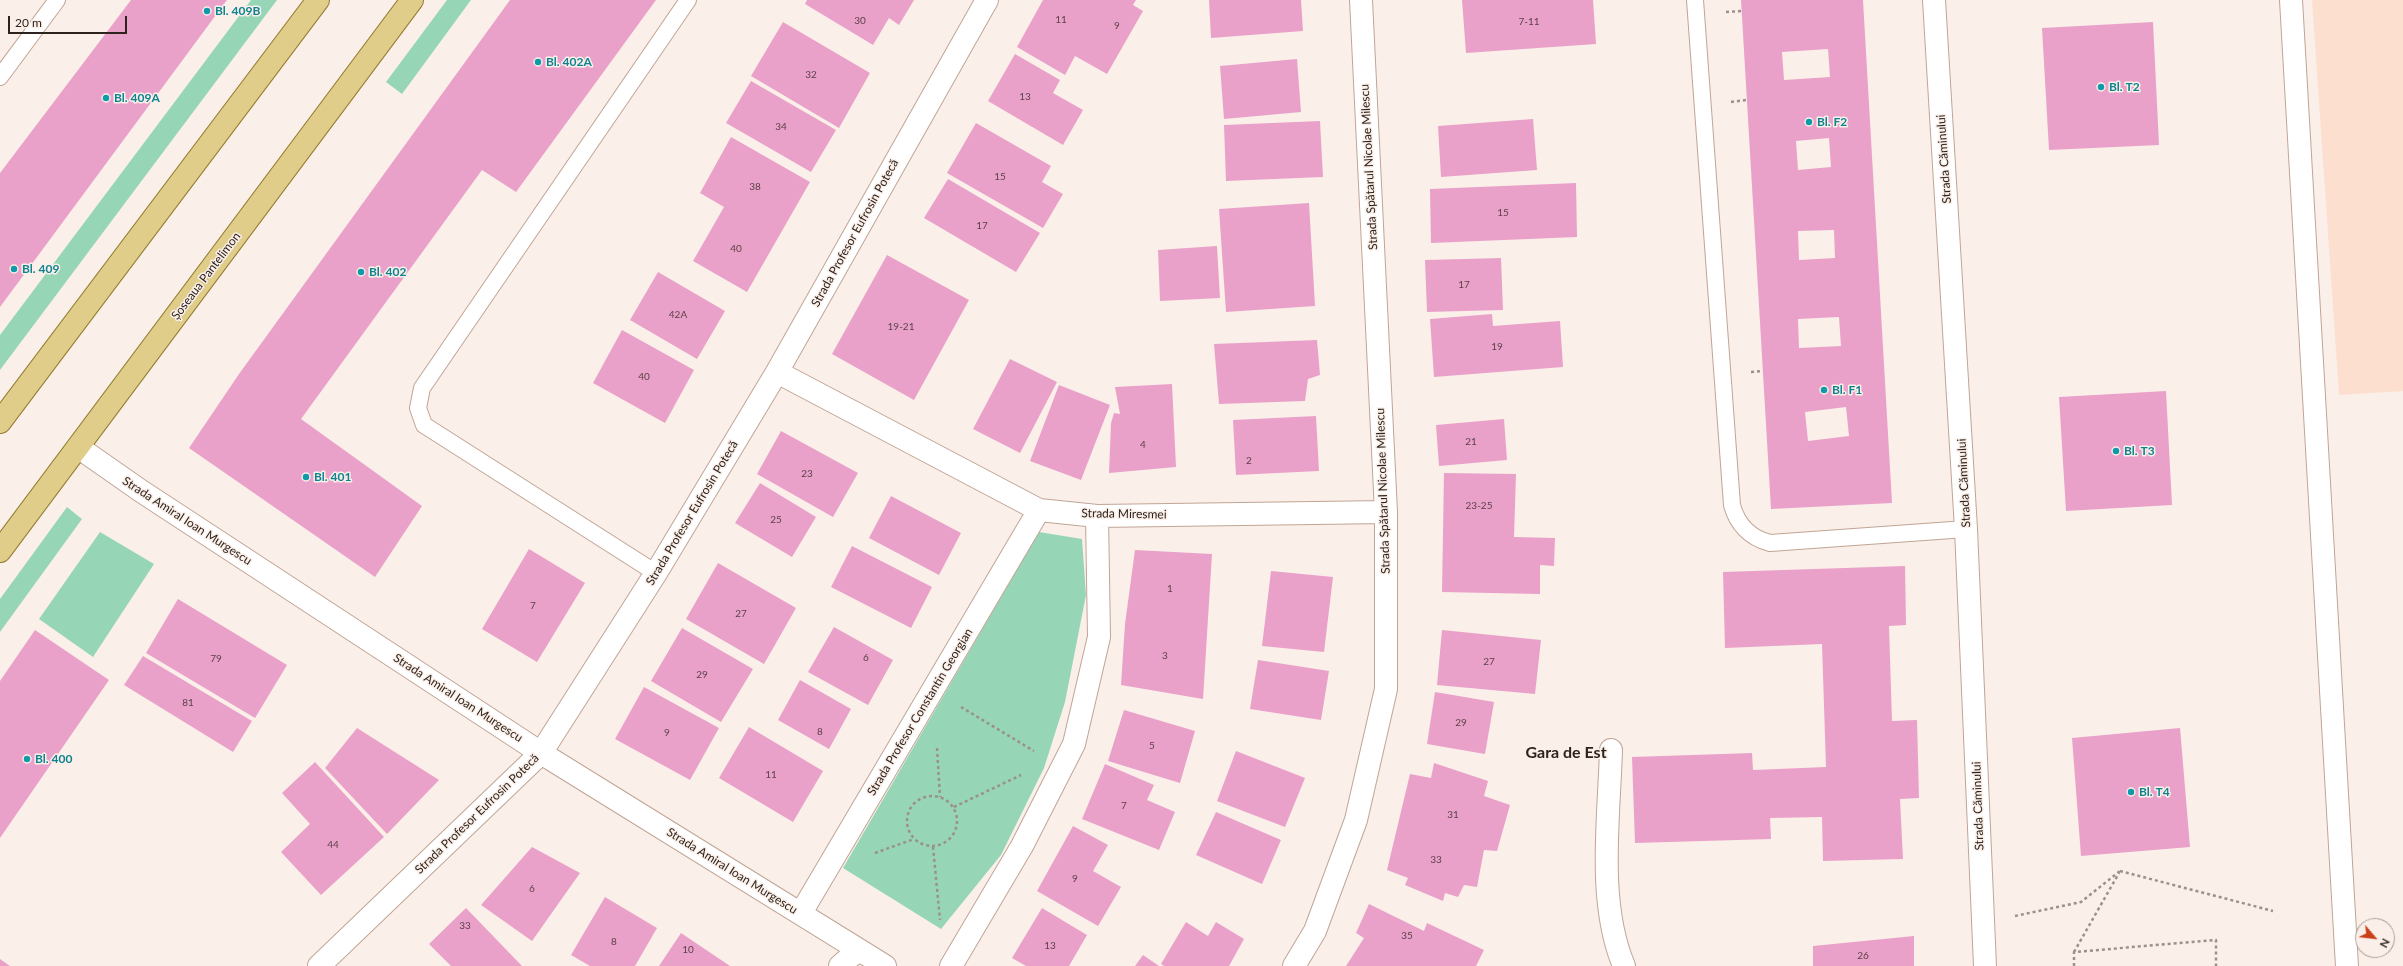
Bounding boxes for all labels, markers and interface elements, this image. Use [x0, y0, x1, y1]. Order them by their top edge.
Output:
place label: Bl. 409B [215, 4, 260, 18]
marker: Bl. 409B [202, 6, 212, 16]
scale bar [10, 8, 129, 34]
house number: 11 [1055, 14, 1067, 26]
text: 20 m [15, 15, 42, 30]
house number: 30 [854, 15, 866, 27]
house number: 7-11 [1518, 16, 1540, 28]
house number: 9 [1114, 20, 1120, 32]
place label: Bl. 402A [546, 55, 592, 69]
marker: Bl. 402A [533, 57, 543, 67]
house number: 32 [805, 69, 817, 81]
place label: Bl. T2 [2109, 80, 2140, 94]
marker: Bl. T2 [2096, 82, 2106, 92]
street label: Strada Spătarul Nicolae Milescu [1357, 84, 1381, 250]
place label: Bl. 409A [114, 91, 160, 105]
house number: 13 [1019, 91, 1031, 103]
marker: Bl. 409A [101, 93, 111, 103]
street label: Strada Căminului [1934, 114, 1954, 204]
place label: Bl. F2 [1817, 115, 1847, 129]
marker: Bl. F2 [1804, 117, 1814, 127]
house number: 34 [775, 121, 787, 133]
street label: Strada Profesor Eufrosin Potecă [808, 157, 902, 309]
house number: 15 [994, 171, 1006, 183]
house number: 38 [749, 181, 761, 193]
house number: 15 [1497, 207, 1509, 219]
house number: 17 [976, 220, 988, 232]
street label: Șoseaua Pantelimon [168, 229, 244, 323]
house number: 40 [730, 243, 742, 255]
place label: Bl. 409 [22, 262, 59, 276]
marker: Bl. 409 [9, 264, 19, 274]
place label: Bl. 402 [369, 265, 406, 279]
marker: Bl. 402 [356, 267, 366, 277]
house number: 17 [1458, 279, 1470, 291]
house number: 42A [669, 309, 687, 321]
house number: 19-21 [888, 321, 914, 333]
house number: 19 [1491, 341, 1503, 353]
house number: 40 [638, 371, 650, 383]
place label: Bl. F1 [1832, 383, 1862, 397]
marker: Bl. F1 [1819, 385, 1829, 395]
street label: Strada Spătarul Nicolae Milescu [1373, 408, 1393, 574]
house number: 21 [1465, 436, 1477, 448]
street label: Strada Profesor Eufrosin Potecă [643, 438, 741, 588]
street label: Strada Căminului [1954, 438, 1974, 528]
house number: 4 [1140, 439, 1146, 451]
place label: Bl. T3 [2124, 444, 2155, 458]
marker: Bl. T3 [2111, 446, 2121, 456]
house number: 2 [1246, 455, 1252, 467]
house number: 23 [801, 468, 813, 480]
place label: Bl. 401 [314, 470, 351, 484]
marker: Bl. 401 [301, 472, 311, 482]
street label: Strada Amiral Ioan Murgescu [120, 474, 254, 568]
house number: 23-25 [1466, 500, 1492, 512]
street label: Strada Miresmei [1081, 506, 1167, 522]
house number: 25 [770, 514, 782, 526]
house number: 1 [1167, 583, 1173, 595]
house number: 7 [530, 600, 536, 612]
house number: 27 [735, 608, 747, 620]
street label: Strada Profesor Constantin Georgian [864, 626, 976, 798]
house number: 3 [1162, 650, 1168, 662]
street label: Strada Amiral Ioan Murgescu [391, 651, 525, 745]
house number: 6 [863, 652, 869, 664]
house number: 79 [210, 653, 222, 665]
house number: 27 [1483, 656, 1495, 668]
house number: 29 [696, 669, 708, 681]
house number: 81 [182, 697, 194, 709]
house number: 29 [1455, 717, 1467, 729]
house number: 8 [817, 726, 823, 738]
house number: 9 [664, 727, 670, 739]
house number: 5 [1149, 740, 1155, 752]
district label: Gara de Est [1525, 743, 1607, 763]
street label: Strada Profesor Eufrosin Potecă [412, 751, 542, 877]
place label: Bl. 400 [35, 752, 72, 766]
marker: Bl. 400 [22, 754, 32, 764]
street label: Strada Căminului [1969, 761, 1987, 851]
house number: 11 [765, 769, 777, 781]
place label: Bl. T4 [2139, 785, 2170, 799]
marker: Bl. T4 [2126, 787, 2136, 797]
house number: 7 [1121, 800, 1127, 812]
house number: 31 [1447, 809, 1459, 821]
street label: Strada Amiral Ioan Murgescu [664, 825, 800, 917]
house number: 44 [327, 839, 339, 851]
house number: 33 [1430, 854, 1442, 866]
house number: 9 [1072, 873, 1078, 885]
house number: 6 [529, 883, 535, 895]
north arrow [2355, 918, 2395, 958]
house number: 33 [459, 920, 471, 932]
house number: 35 [1401, 930, 1413, 942]
house number: 8 [611, 936, 617, 948]
text: N [2377, 937, 2393, 950]
house number: 13 [1044, 940, 1056, 952]
house number: 10 [682, 944, 694, 956]
house number: 26 [1857, 950, 1869, 962]

